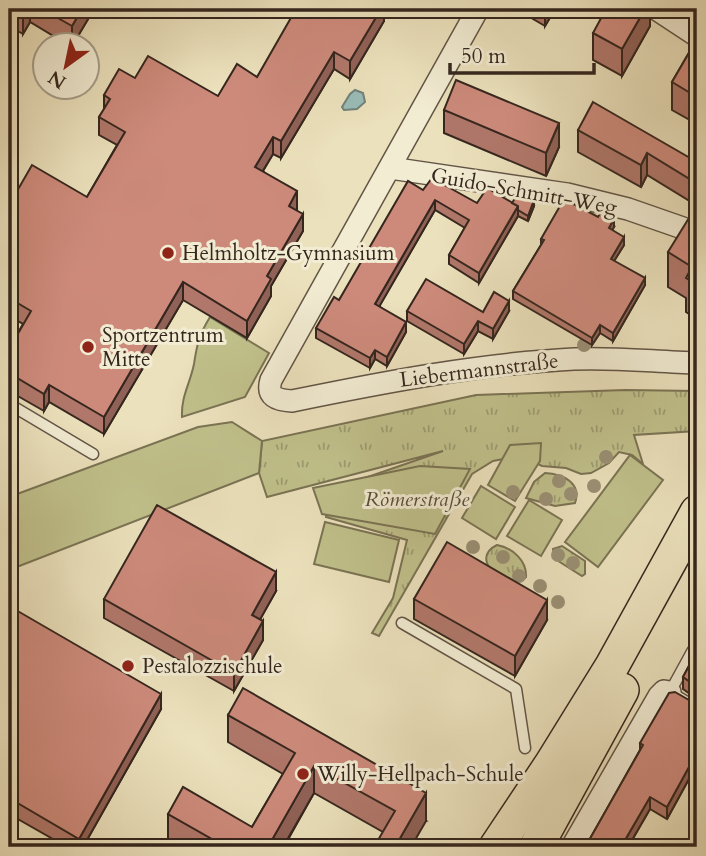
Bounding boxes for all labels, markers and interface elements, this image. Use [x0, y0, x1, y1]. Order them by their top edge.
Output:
north arrow [32, 32, 102, 102]
scale bar [450, 32, 594, 76]
text: 50 m [461, 42, 506, 71]
text: N [43, 64, 71, 95]
street label: Guido-Schmitt-Weg [429, 161, 619, 222]
place label: Helmholtz-Gymnasium [182, 239, 395, 268]
marker: Helmholtz-Gymnasium [160, 245, 176, 261]
place label: Sportzentrum Mitte [102, 321, 224, 374]
marker: Sportzentrum Mitte [80, 339, 96, 355]
street label: Liebermannstraße [398, 346, 560, 395]
park label: Römerstraße [365, 485, 470, 514]
place label: Pestalozzischule [142, 652, 283, 681]
marker: Pestalozzischule [120, 658, 136, 674]
place label: Willy-Hellpach-Schule [316, 760, 524, 789]
marker: Willy-Hellpach-Schule [295, 766, 311, 782]

